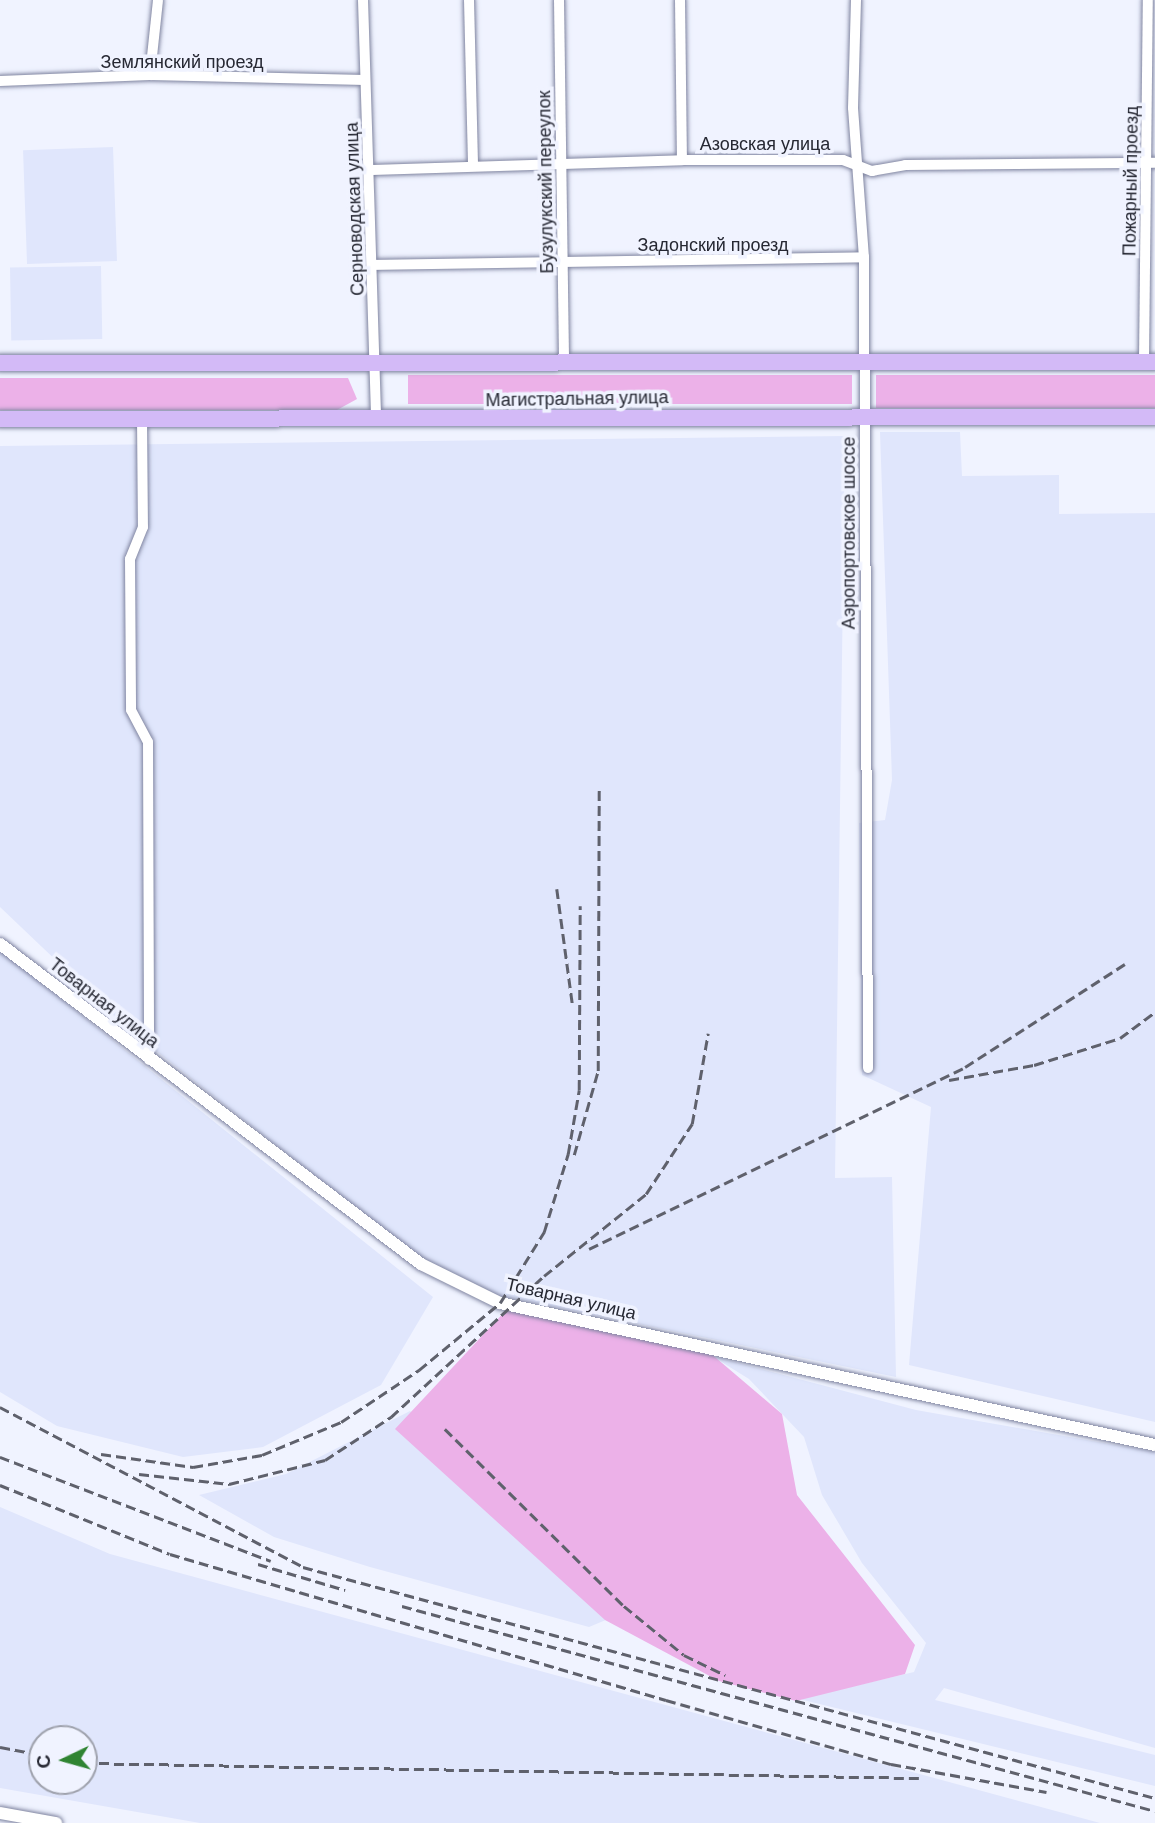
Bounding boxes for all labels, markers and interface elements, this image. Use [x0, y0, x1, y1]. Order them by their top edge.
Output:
street label: Землянский проезд [101, 51, 263, 73]
street label: Бузулукский переулок [534, 90, 558, 274]
street label: Пожарный проезд [1119, 106, 1143, 256]
street label: Серноводская улица [341, 122, 369, 296]
street label: Азовская улица [700, 133, 830, 155]
street label: Задонский проезд [638, 234, 788, 256]
street label: Магистральная улица [485, 387, 669, 411]
street label: Аэропортовское шоссе [838, 437, 860, 629]
street label: Товарная улица [45, 954, 163, 1052]
street label: Товарная улица [504, 1274, 638, 1324]
north arrow [28, 1725, 98, 1795]
text: С [31, 1754, 57, 1770]

